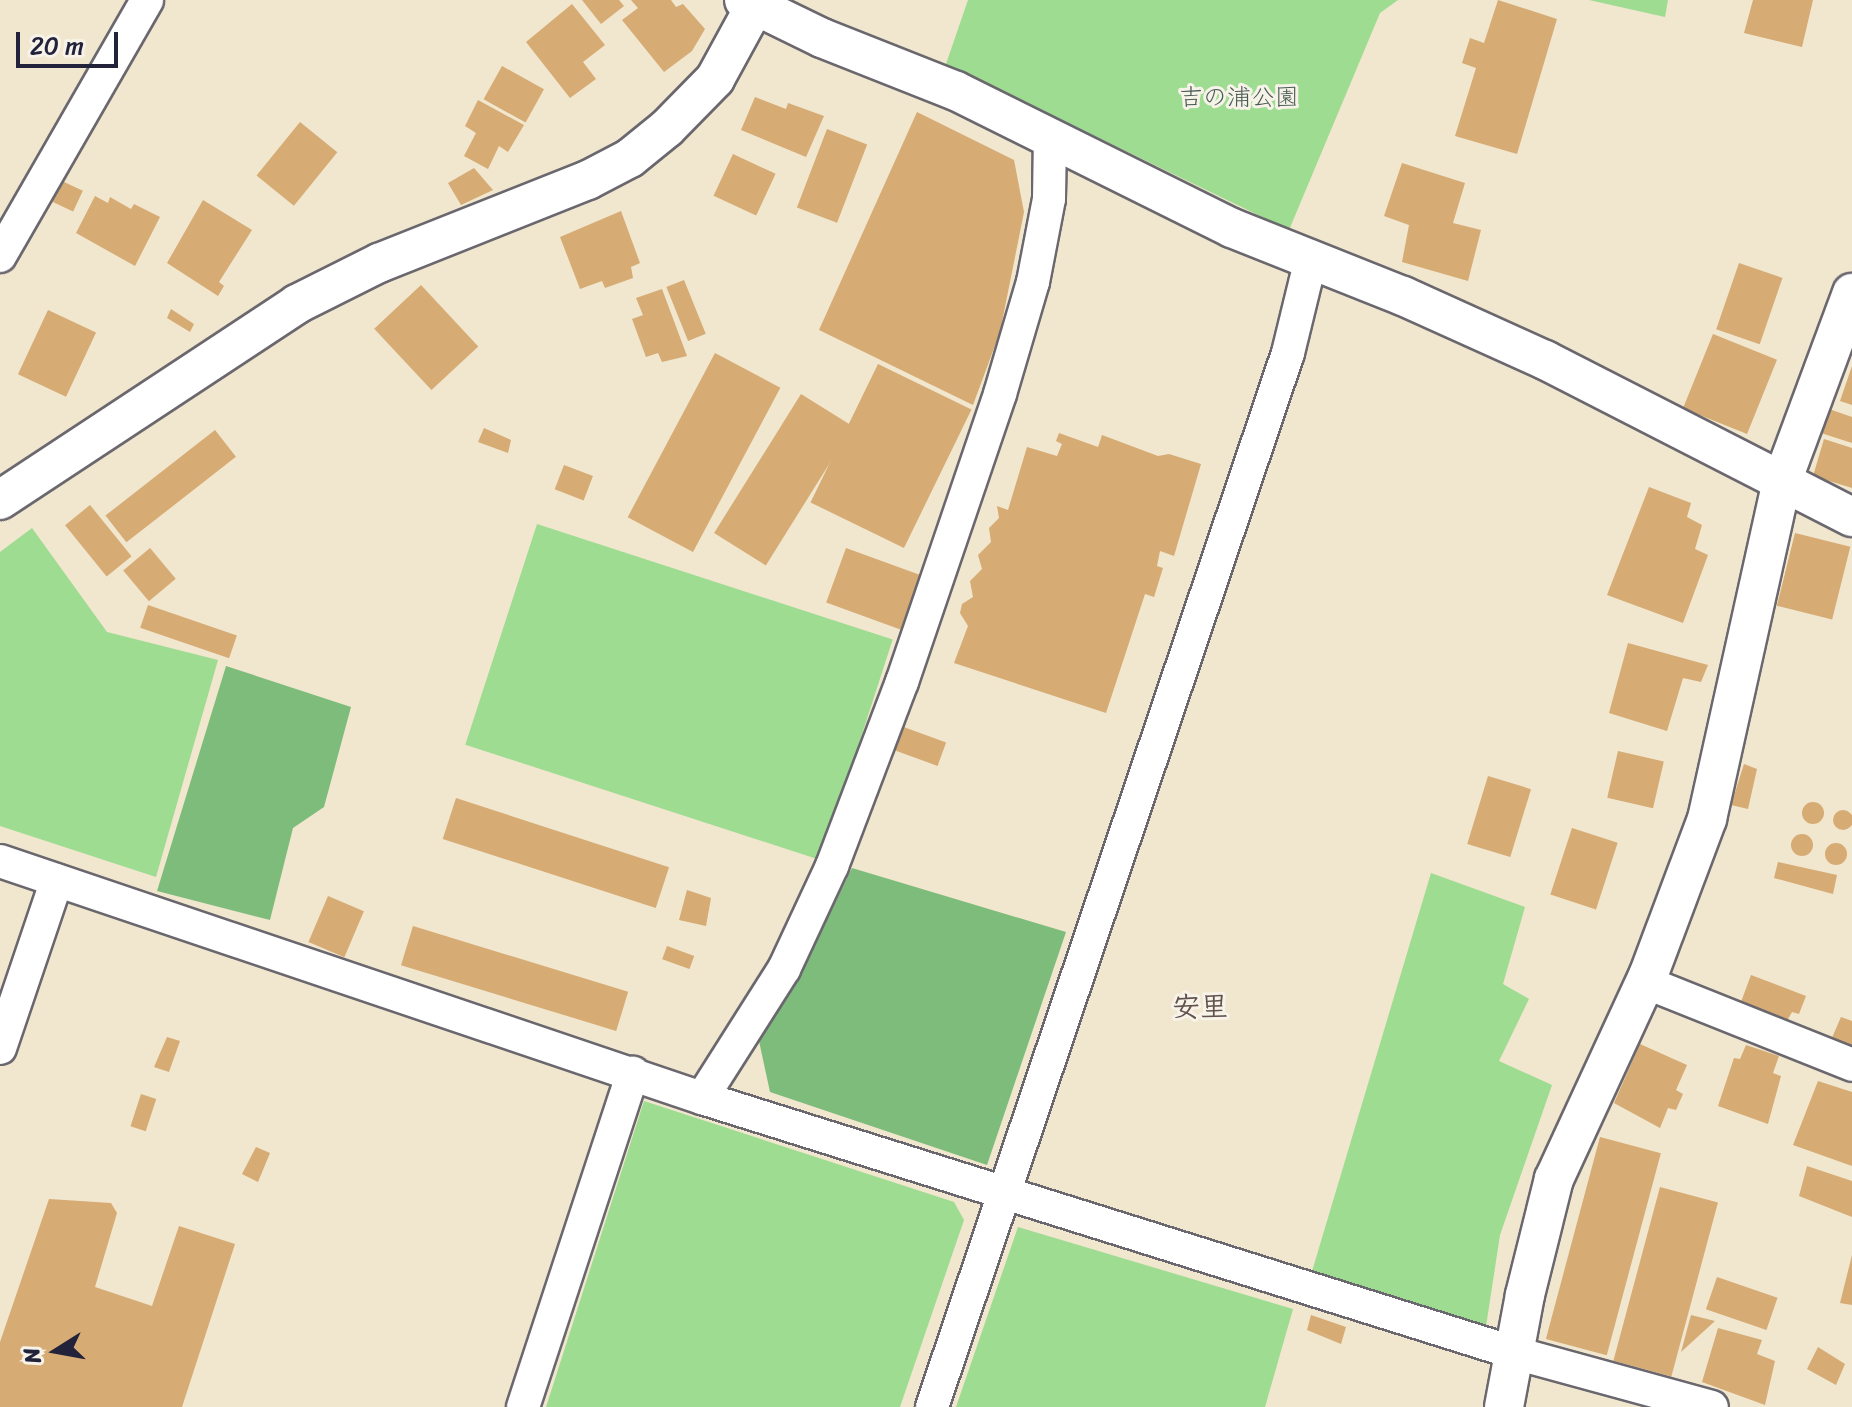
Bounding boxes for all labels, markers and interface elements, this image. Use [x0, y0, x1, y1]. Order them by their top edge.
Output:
scale bar [20, 16, 122, 66]
text: 20 m [30, 25, 84, 67]
park label: 吉の浦公園 [1179, 84, 1299, 112]
district label: 安里 [1172, 990, 1228, 1024]
north arrow [16, 1311, 96, 1391]
text: N [11, 1344, 53, 1367]

